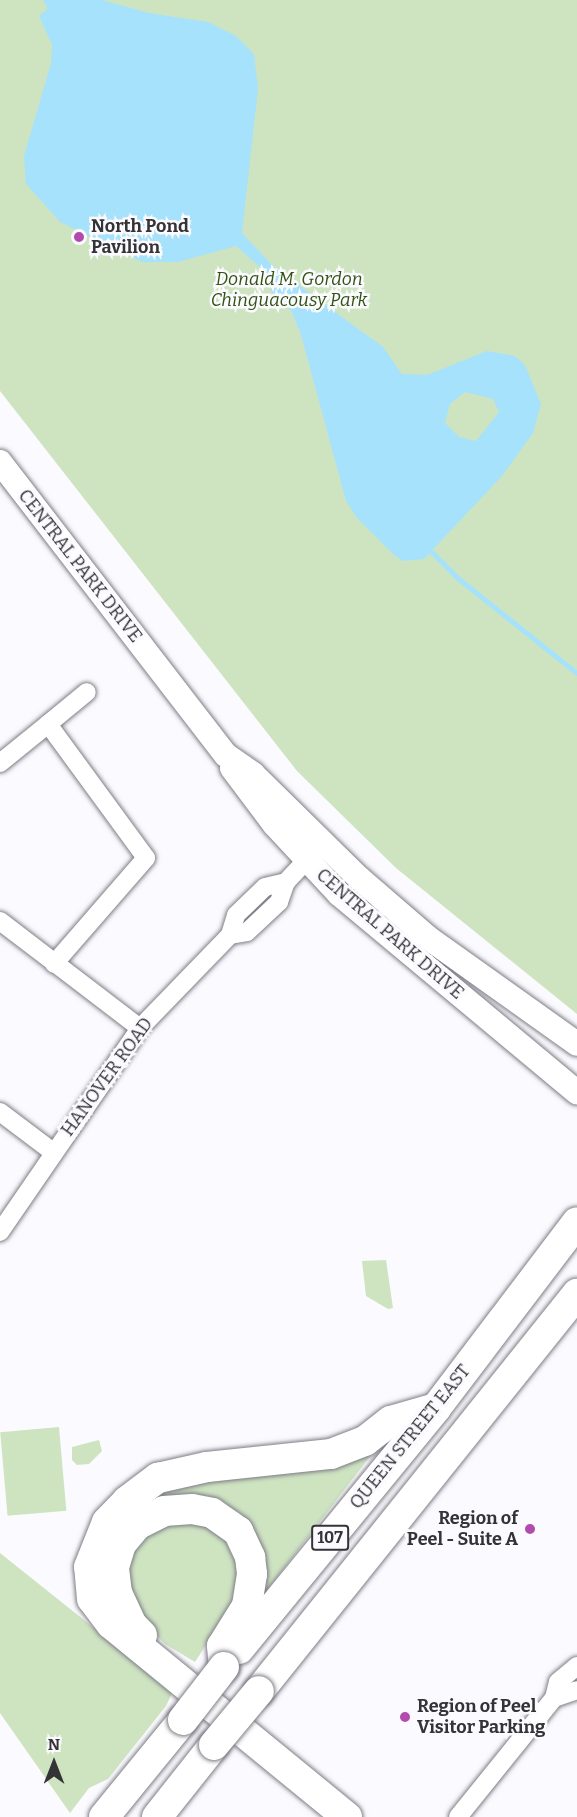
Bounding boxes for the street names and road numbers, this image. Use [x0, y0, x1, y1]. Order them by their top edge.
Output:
street label: CENTRAL PARK DRIVE [14, 485, 146, 647]
street label: CENTRAL PARK DRIVE [312, 864, 468, 1004]
street label: HANOVER ROAD [57, 1014, 157, 1140]
street label: QUEEN STREET EAST [345, 1361, 475, 1513]
road number: 107 [310, 1525, 350, 1551]

